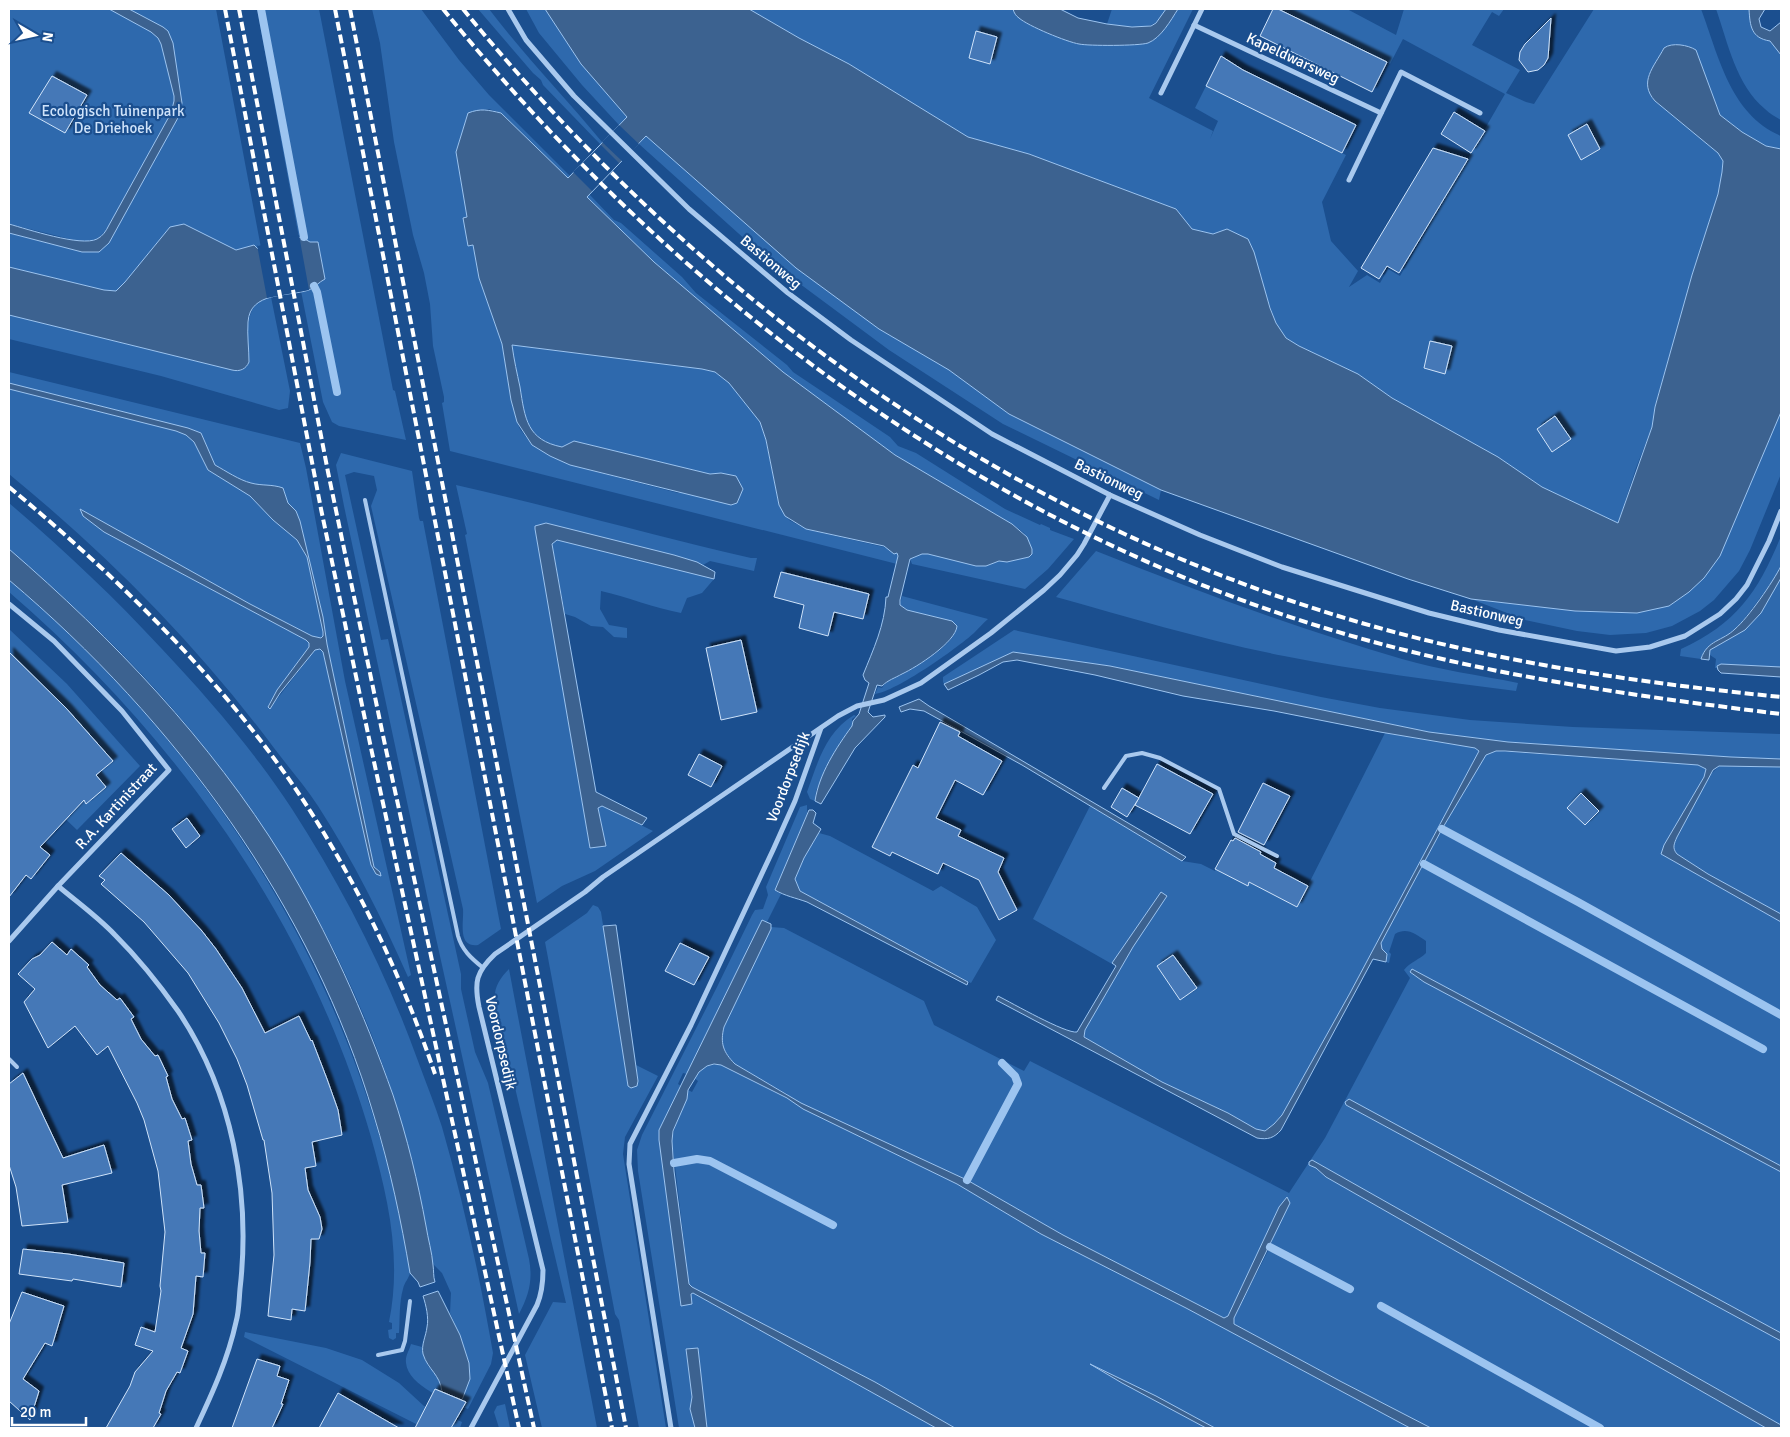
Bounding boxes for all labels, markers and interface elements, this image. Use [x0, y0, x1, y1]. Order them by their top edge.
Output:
north arrow [10, 10, 60, 60]
street label: Kapeldwarsweg [1244, 29, 1343, 87]
text: N [38, 31, 57, 43]
park label: Ecologisch Tuinenpark De Driehoek [41, 102, 185, 137]
street label: Bastionweg [737, 231, 805, 293]
street label: Bastionweg [1072, 455, 1146, 503]
street label: Bastionweg [1449, 596, 1525, 630]
street label: Voordorpsedijk [762, 729, 814, 825]
street label: R.A. Kartinistraat [71, 759, 161, 853]
street label: Voordorpsedijk [481, 994, 521, 1092]
scale bar [12, 1394, 86, 1426]
text: 20 m [20, 1403, 51, 1421]

